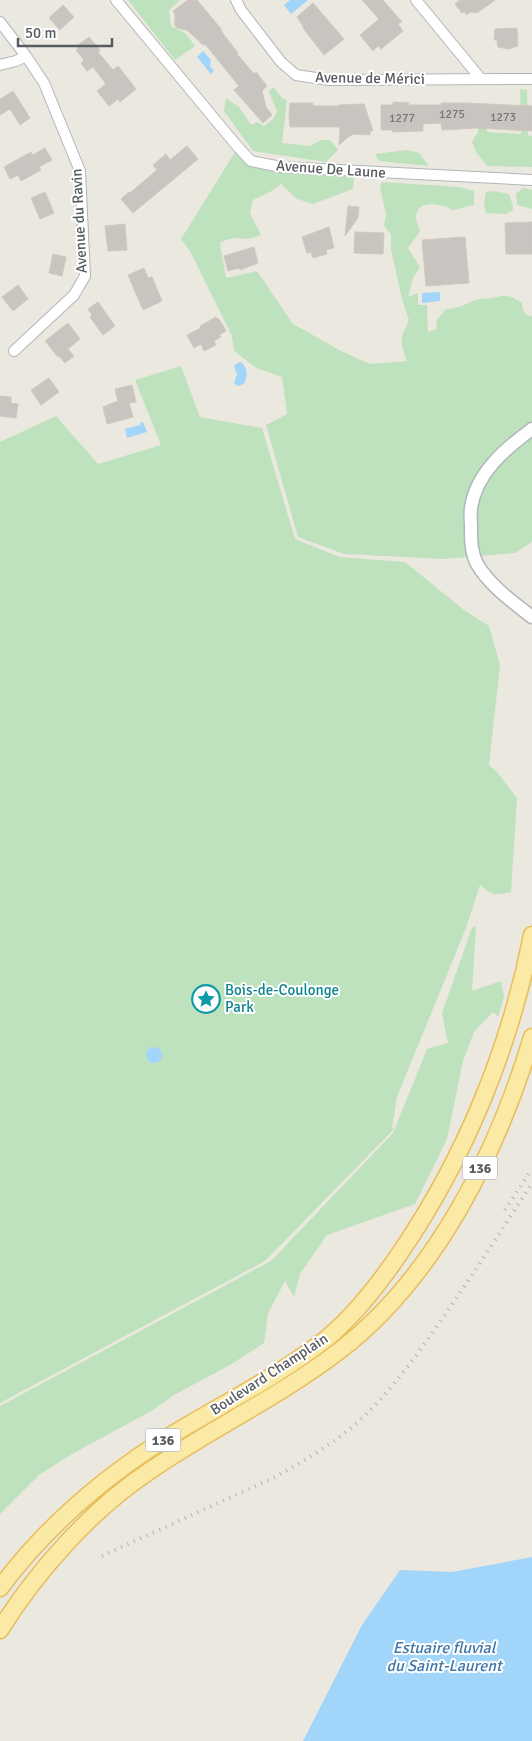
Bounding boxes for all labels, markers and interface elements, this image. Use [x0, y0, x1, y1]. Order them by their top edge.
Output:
scale bar [18, 15, 111, 47]
text: 50 m [25, 24, 56, 42]
street label: Avenue de Mérici [315, 68, 425, 88]
house number: 1275 [439, 107, 465, 122]
house number: 1273 [490, 110, 516, 125]
house number: 1277 [389, 111, 415, 126]
street label: Avenue De Laune [276, 156, 386, 182]
street label: Avenue du Ravin [67, 168, 91, 274]
place label: Bois-de-Coulonge Park [225, 981, 339, 1016]
place icon: Bois-de-Coulonge Park [191, 984, 221, 1014]
road number: 136 [462, 1156, 498, 1180]
street label: Boulevard Champlain [207, 1329, 331, 1419]
road number: 136 [146, 1428, 180, 1452]
water label: Estuaire fluvial du Saint-Laurent [386, 1638, 504, 1676]

